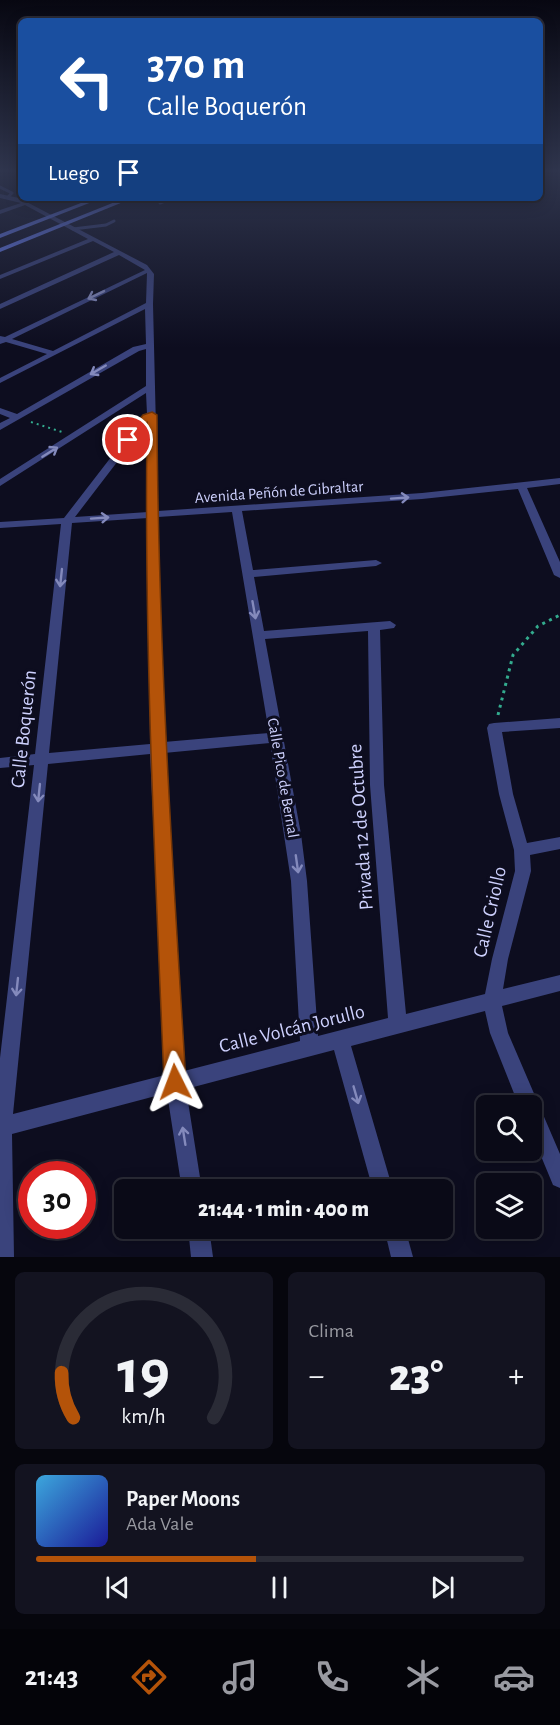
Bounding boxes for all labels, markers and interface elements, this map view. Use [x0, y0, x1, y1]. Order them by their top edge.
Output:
icon: left [48, 42, 126, 120]
text: 370 m [147, 44, 245, 86]
text: Calle Boquerón [147, 93, 307, 120]
icon: arrive [112, 156, 145, 189]
text: Luego [48, 162, 100, 184]
one-way arrow [88, 290, 106, 302]
one-way arrow [90, 365, 107, 377]
pin [102, 414, 153, 465]
icon: arrive [111, 423, 144, 456]
one-way arrow [41, 446, 57, 458]
street label: Avenida Peñón de Gibraltar [194, 478, 365, 506]
one-way arrow [389, 492, 409, 503]
one-way arrow [90, 512, 110, 523]
one-way arrow [55, 568, 66, 588]
one-way arrow [249, 599, 260, 619]
street label: Calle Boquerón [8, 669, 40, 789]
street label: Calle Pico de Bernal [265, 717, 301, 839]
street label: Privada 12 de Octubre [345, 743, 377, 911]
one-way arrow [33, 783, 44, 803]
one-way arrow [292, 854, 303, 873]
street label: Calle Criollo [470, 865, 510, 959]
one-way arrow [11, 977, 22, 996]
street label: Calle Volcán Jorullo [217, 1001, 367, 1057]
position arrow [143, 1050, 207, 1114]
one-way arrow [351, 1085, 362, 1104]
map controls [476, 1095, 542, 1239]
button: search [476, 1095, 542, 1161]
one-way arrow [178, 1126, 189, 1146]
speed limit sign: 30 [18, 1161, 96, 1239]
button: layers [476, 1173, 542, 1239]
text: 21:44 · 1 min · 400 m [198, 1198, 369, 1220]
text: Clima [309, 1321, 354, 1341]
text: 19 [117, 1342, 170, 1404]
text: 23° [389, 1354, 444, 1399]
text: − [309, 1360, 324, 1393]
text: + [508, 1360, 524, 1393]
text: km/h [122, 1406, 166, 1427]
text: Paper Moons [126, 1488, 240, 1510]
text: Ada Vale [126, 1514, 194, 1534]
icon: previous [101, 1571, 134, 1604]
icon: pause [263, 1571, 296, 1604]
icon: next [426, 1571, 459, 1604]
icon: directions [128, 1656, 170, 1698]
icon: music [219, 1656, 261, 1698]
icon: phone [311, 1656, 353, 1698]
icon: climate [402, 1656, 444, 1698]
icon: car [493, 1656, 535, 1698]
text: 21:43 [25, 1663, 79, 1690]

